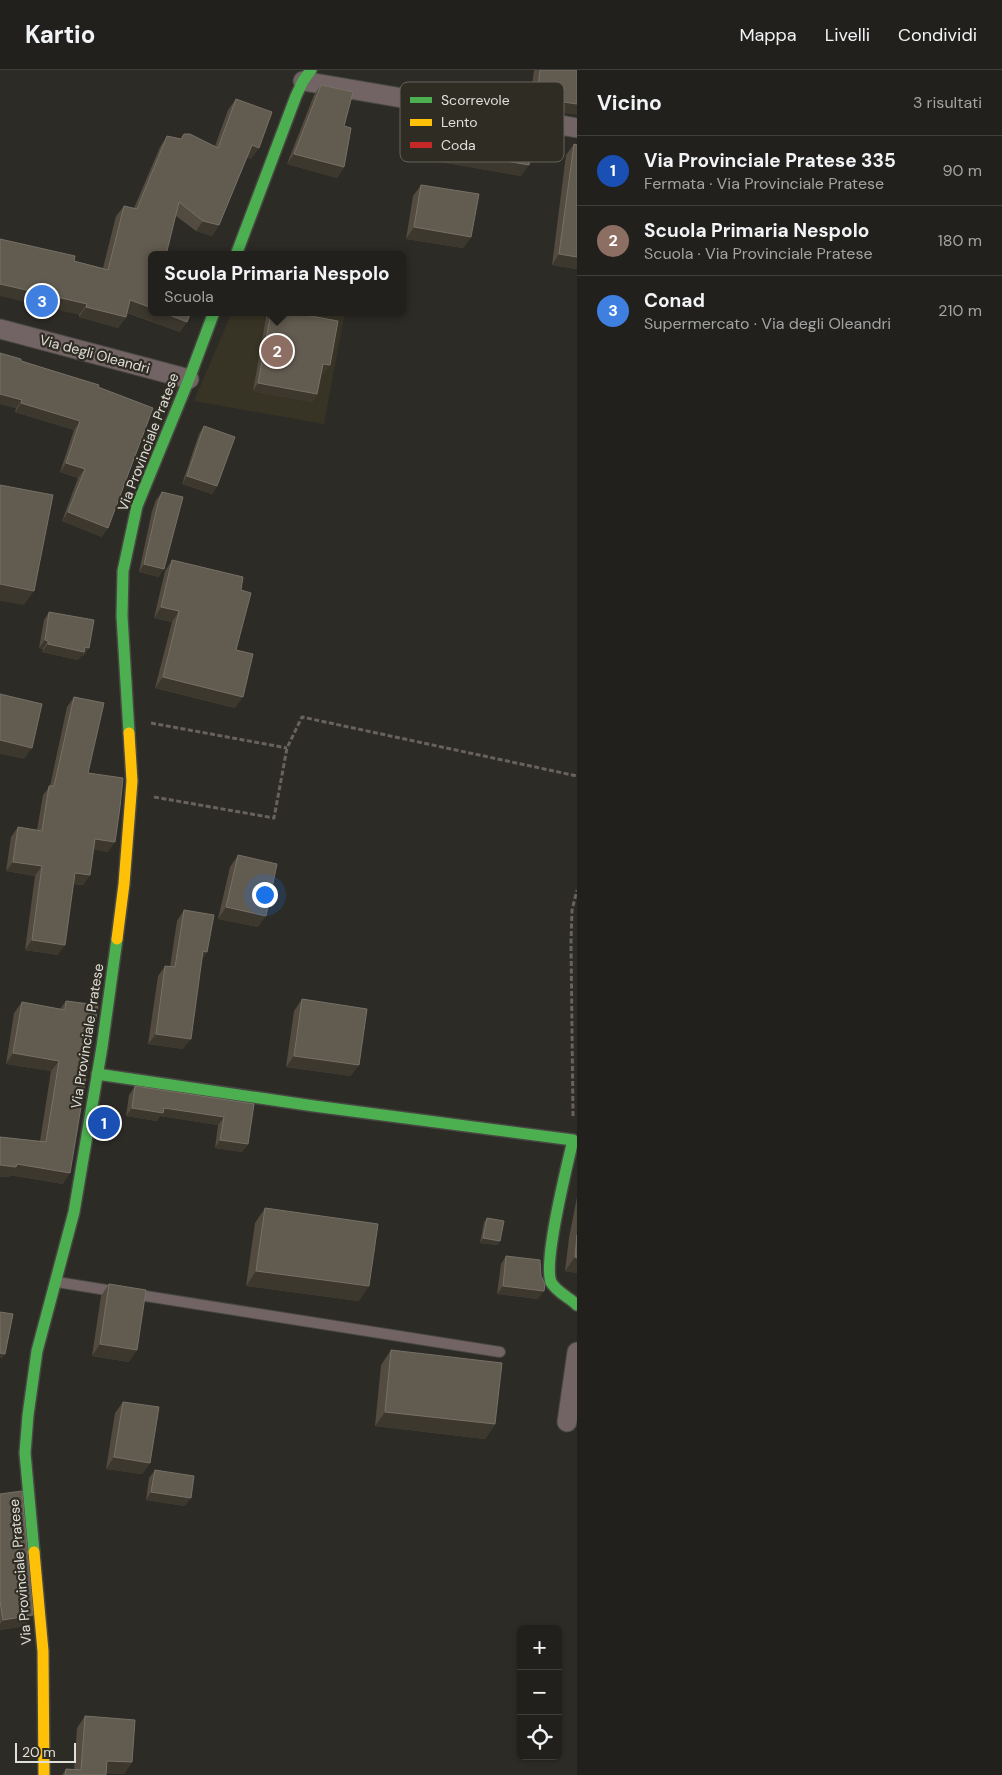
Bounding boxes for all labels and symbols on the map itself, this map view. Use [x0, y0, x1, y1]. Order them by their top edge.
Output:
legend [400, 82, 564, 162]
text: Scorrevole [441, 91, 510, 109]
text: Lento [441, 113, 478, 131]
text: Coda [441, 136, 476, 154]
pin: 3 [26, 282, 58, 320]
street label: Via degli Oleandri [38, 331, 152, 377]
pin: 2 [261, 332, 293, 370]
street label: Via Provinciale Pratese [113, 370, 183, 514]
your location [252, 882, 278, 908]
street label: Via Provinciale Pratese [67, 962, 107, 1110]
pin: 1 [88, 1104, 120, 1142]
street label: Via Provinciale Pratese [5, 1498, 35, 1646]
scale bar [15, 1740, 76, 1763]

